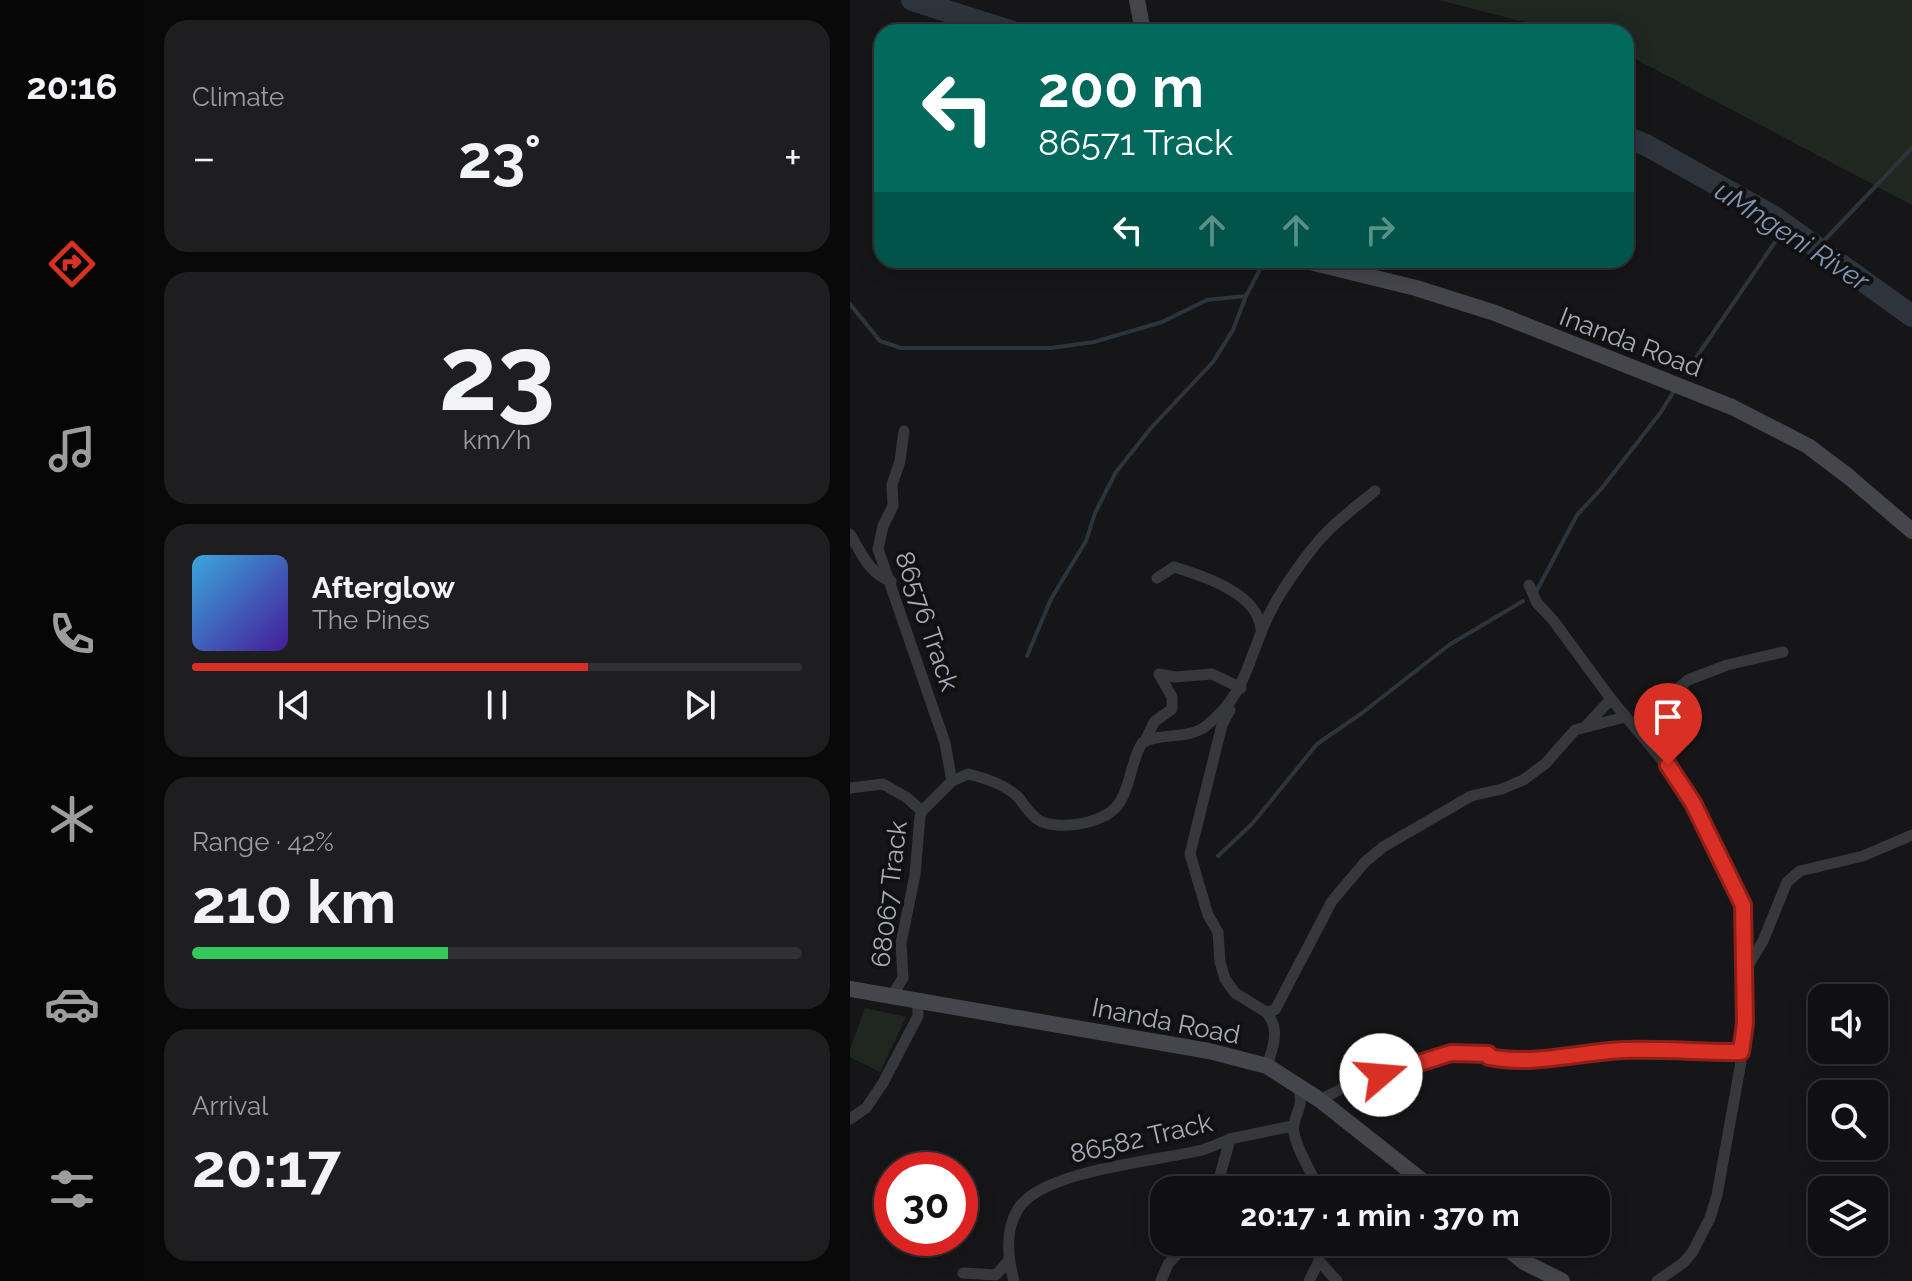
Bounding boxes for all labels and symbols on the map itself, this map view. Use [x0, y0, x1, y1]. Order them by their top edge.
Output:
water label: uMngeni River [1709, 174, 1876, 299]
street label: Inanda Road [1555, 301, 1707, 383]
street label: 86576 Track [889, 547, 965, 695]
pin [1634, 683, 1702, 765]
street label: 68067 Track [865, 819, 913, 969]
street label: Inanda Road [1089, 992, 1243, 1050]
position arrow [1339, 1033, 1423, 1117]
street label: 86582 Track [1067, 1107, 1215, 1169]
speed limit sign: 30 [874, 1152, 978, 1256]

